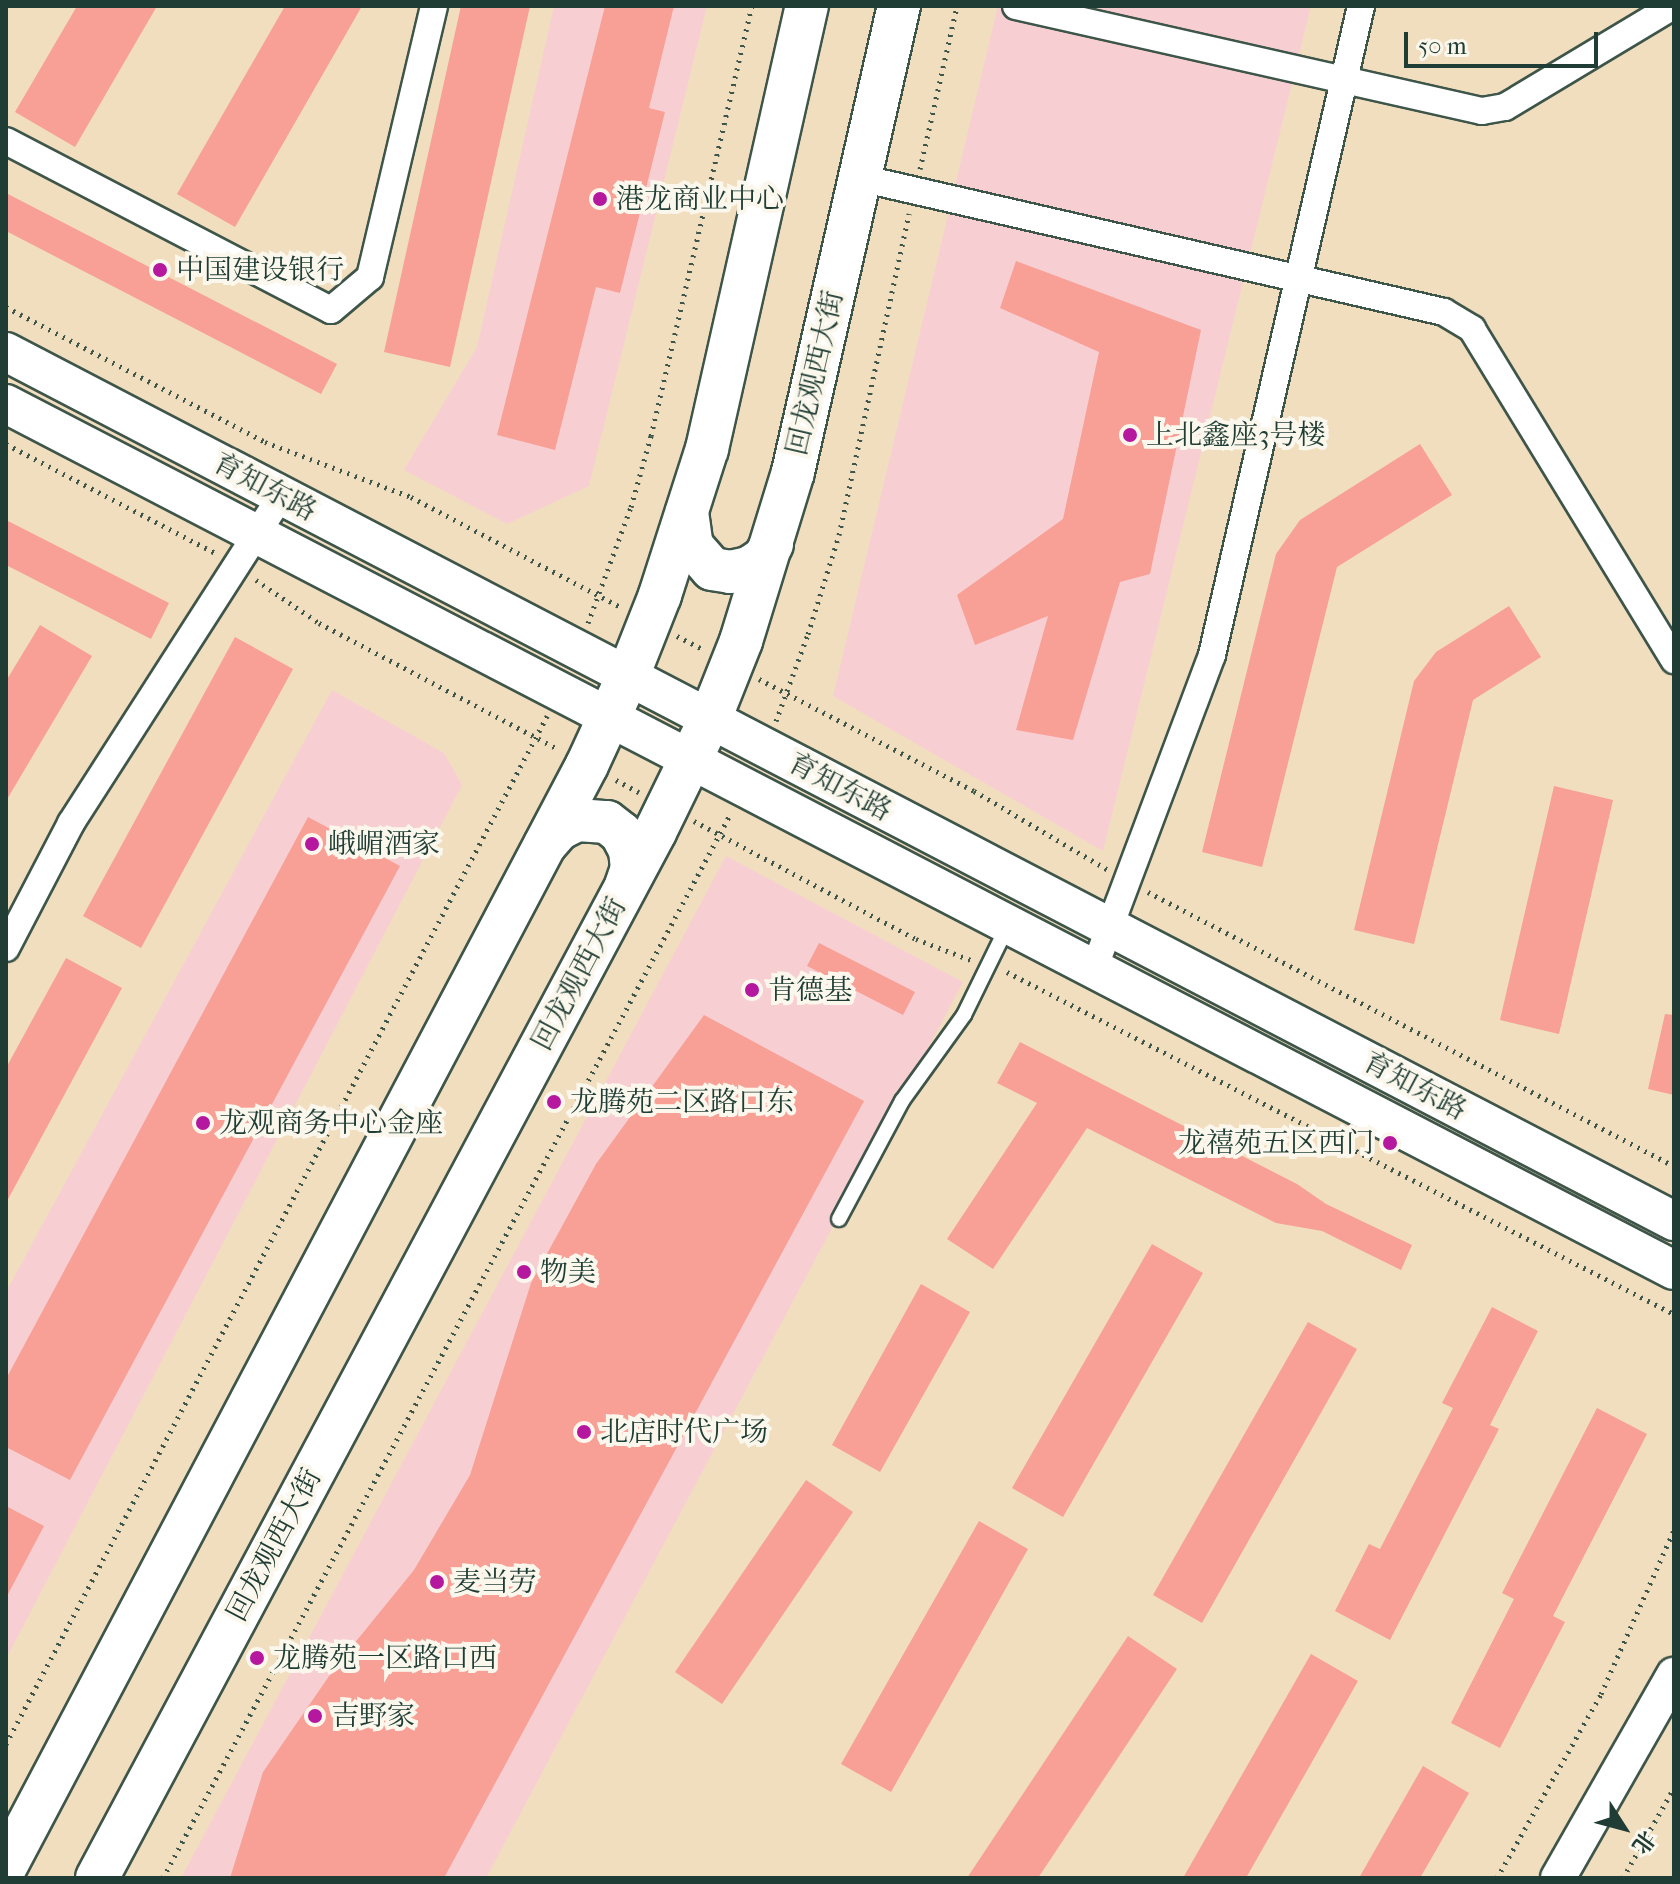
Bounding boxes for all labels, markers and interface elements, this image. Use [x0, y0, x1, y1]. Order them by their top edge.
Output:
scale bar [1408, 16, 1602, 66]
text: 50 m [1418, 32, 1467, 60]
place label: 港龙商业中心 [616, 182, 784, 216]
marker: 港龙商业中心 [591, 190, 609, 208]
place label: 中国建设银行 [176, 253, 344, 287]
marker: 中国建设银行 [151, 261, 169, 279]
street label: 回龙观西大街 [780, 287, 850, 459]
place label: 上北鑫座3号楼 [1146, 418, 1325, 452]
marker: 上北鑫座3号楼 [1121, 426, 1139, 444]
street label: 育知东路 [208, 446, 322, 528]
street label: 育知东路 [783, 746, 897, 828]
place label: 峨嵋酒家 [328, 827, 440, 861]
marker: 峨嵋酒家 [303, 835, 321, 853]
street label: 回龙观西大街 [525, 892, 633, 1056]
place label: 肯德基 [768, 973, 852, 1007]
marker: 肯德基 [743, 981, 761, 999]
street label: 育知东路 [1358, 1045, 1472, 1127]
place label: 龙腾苑二区路口东 [570, 1085, 794, 1119]
marker: 龙腾苑二区路口东 [545, 1093, 563, 1111]
place label: 龙观商务中心金座 [219, 1106, 443, 1140]
marker: 龙观商务中心金座 [194, 1114, 212, 1132]
place label: 龙禧苑五区西门 [1178, 1126, 1374, 1160]
marker: 龙禧苑五区西门 [1381, 1134, 1399, 1152]
place label: 物美 [540, 1255, 596, 1289]
marker: 物美 [515, 1263, 533, 1281]
place label: 北店时代广场 [600, 1415, 768, 1449]
marker: 北店时代广场 [575, 1423, 593, 1441]
street label: 回龙观西大街 [220, 1463, 328, 1627]
place label: 麦当劳 [453, 1565, 537, 1599]
marker: 麦当劳 [428, 1573, 446, 1591]
place label: 龙腾苑一区路口西 [273, 1641, 497, 1675]
marker: 龙腾苑一区路口西 [248, 1649, 266, 1667]
place label: 吉野家 [331, 1699, 415, 1733]
marker: 吉野家 [306, 1707, 324, 1725]
north arrow [1584, 1788, 1664, 1868]
text: 北 [1626, 1826, 1660, 1859]

